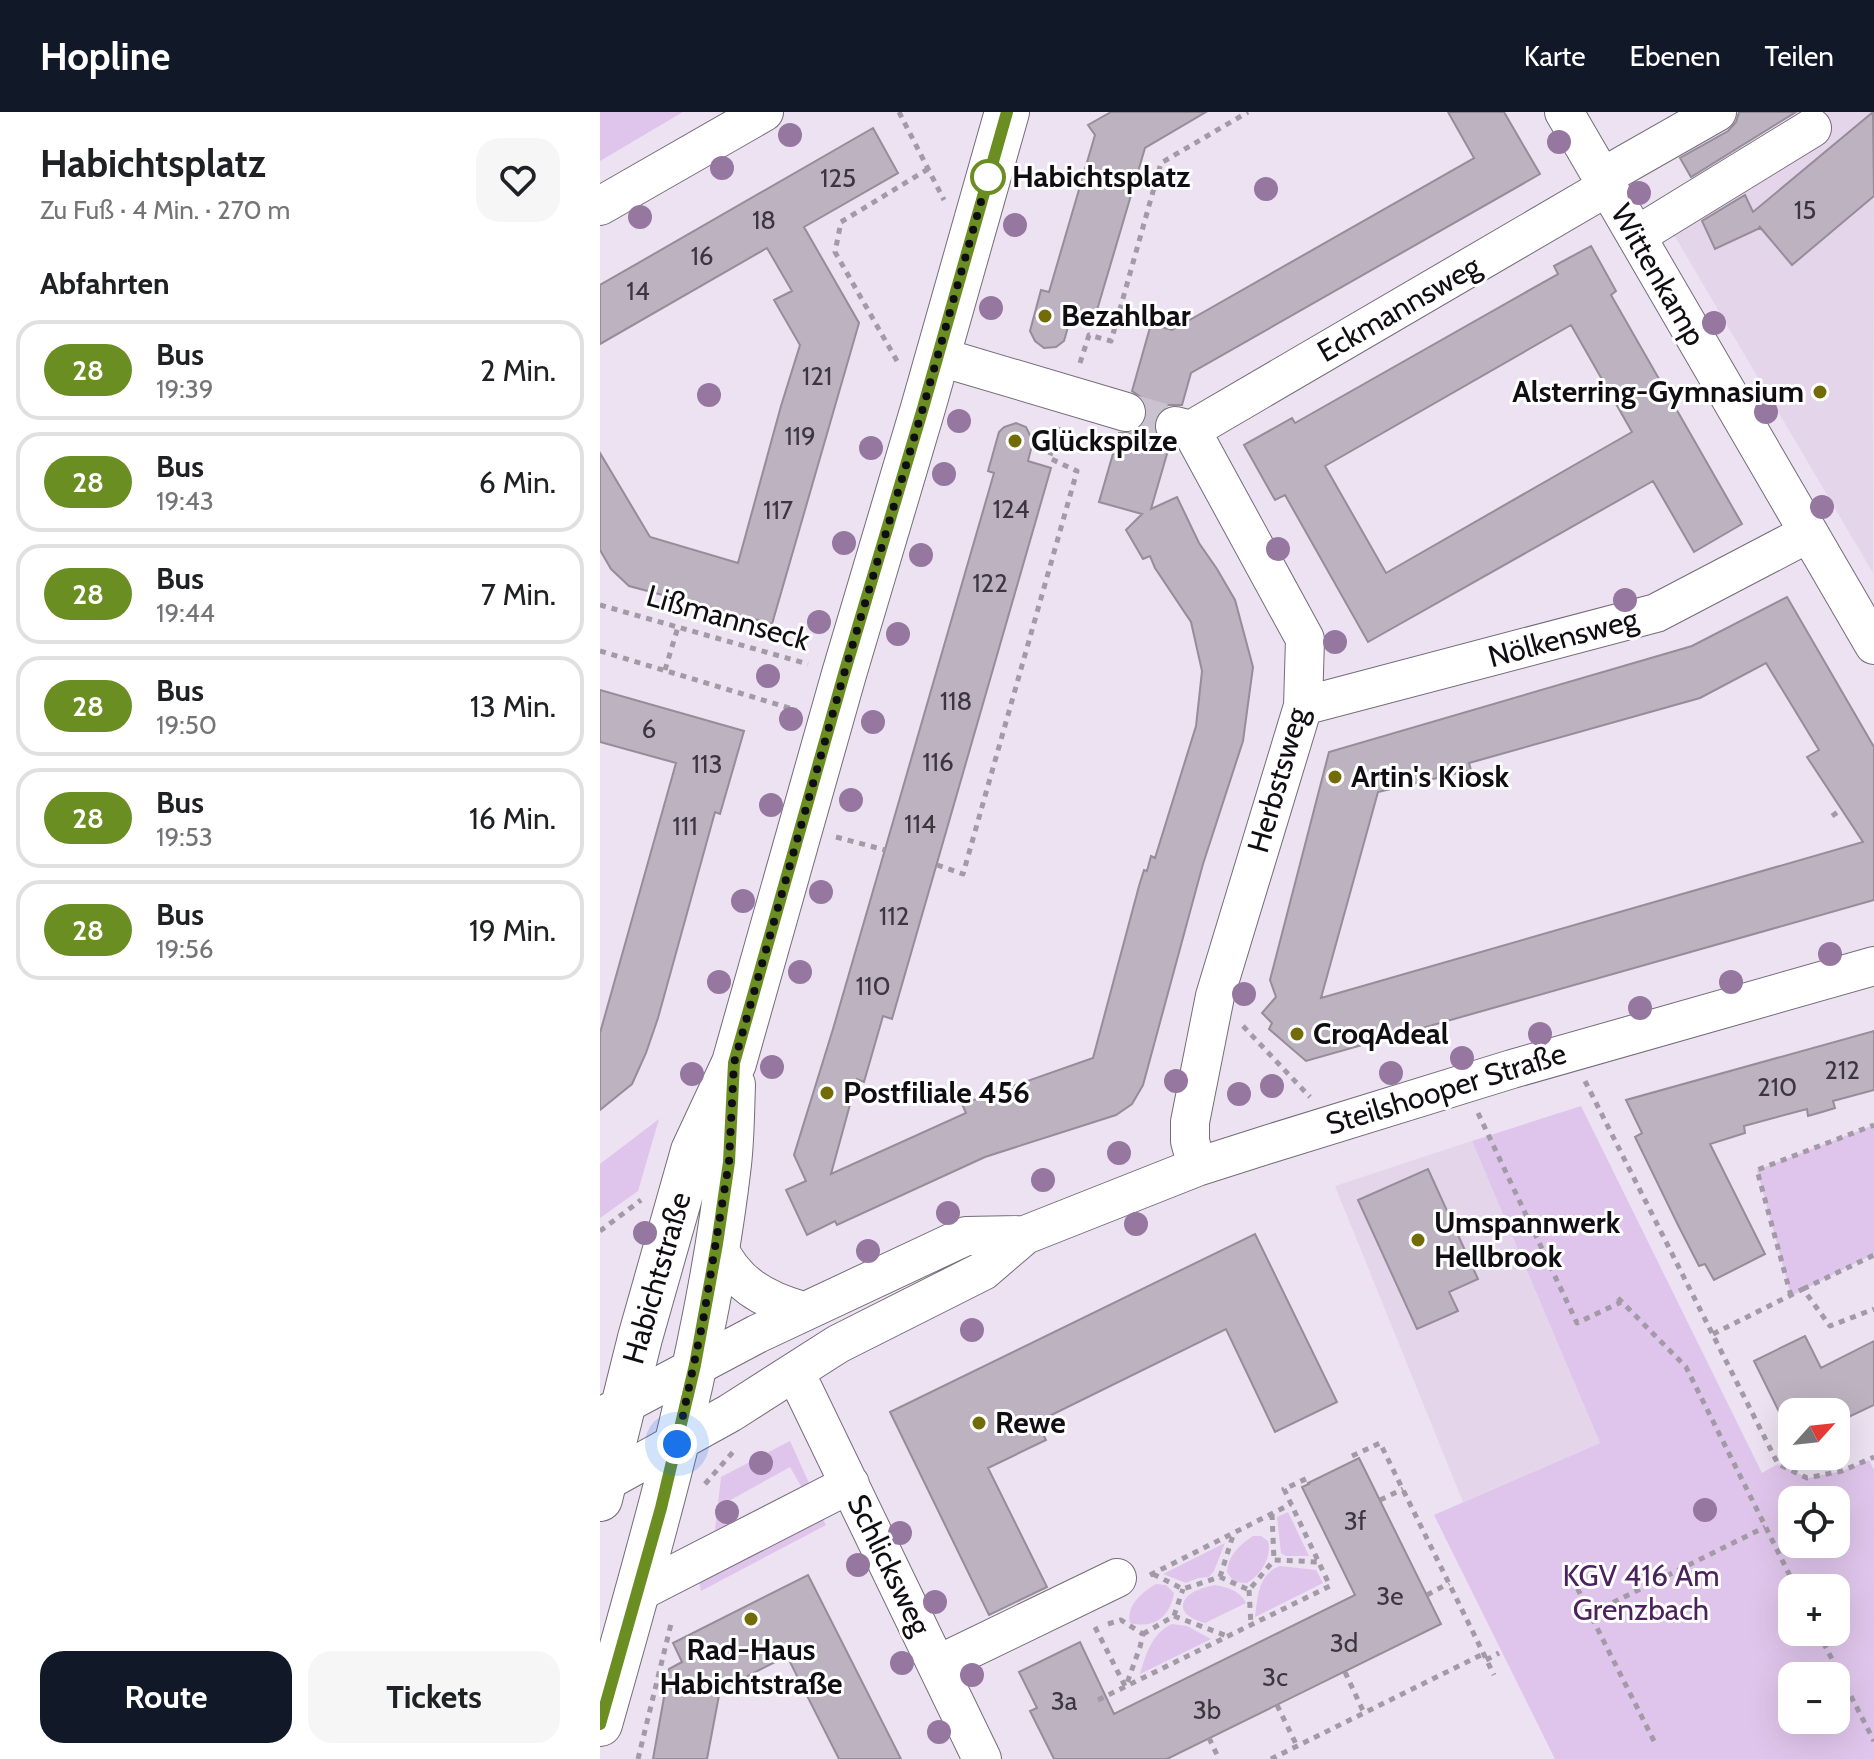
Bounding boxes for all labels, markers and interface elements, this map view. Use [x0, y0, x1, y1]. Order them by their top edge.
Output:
text: Hopline [40, 33, 170, 80]
text: Karte [1524, 39, 1586, 73]
text: Ebenen [1630, 39, 1721, 73]
text: Teilen [1765, 39, 1834, 73]
button: heart [476, 138, 560, 222]
text: Habichtsplatz [40, 140, 266, 187]
place label: Habichtsplatz [1012, 158, 1190, 195]
marker: Habichtsplatz [971, 160, 1005, 194]
house number: 125 [820, 162, 856, 194]
text: Zu Fuß · 4 Min. · 270 m [40, 194, 290, 226]
house number: 15 [1794, 194, 1816, 226]
street label: Wittenkamp [1603, 197, 1714, 352]
house number: 18 [752, 204, 776, 236]
house number: 16 [690, 240, 714, 272]
street label: Eckmannsweg [1311, 247, 1488, 370]
text: Abfahrten [40, 265, 170, 302]
house number: 14 [626, 275, 650, 307]
place label: Bezahlbar [1061, 297, 1191, 334]
marker: Bezahlbar [1036, 307, 1054, 325]
text: Bus [156, 336, 204, 373]
text: 2 Min. [480, 352, 556, 389]
text: 28 [72, 353, 104, 387]
house number: 121 [802, 360, 832, 392]
text: 19:39 [156, 373, 214, 405]
place label: Alsterring-Gymnasium [1512, 373, 1804, 410]
marker: Alsterring-Gymnasium [1811, 383, 1829, 401]
house number: 119 [784, 420, 816, 452]
place label: Glückspilze [1031, 422, 1178, 459]
marker: Glückspilze [1006, 432, 1024, 450]
text: Bus [156, 448, 204, 485]
text: 6 Min. [479, 464, 556, 501]
text: 28 [72, 465, 104, 499]
text: 19:43 [156, 485, 214, 517]
house number: 124 [992, 493, 1030, 525]
house number: 117 [763, 494, 793, 526]
text: Bus [156, 560, 204, 597]
house number: 122 [972, 567, 1008, 599]
text: 7 Min. [481, 576, 556, 613]
text: 28 [72, 577, 104, 611]
street label: Lißmannseck [642, 577, 814, 659]
text: 19:44 [156, 597, 215, 629]
street label: Nölkensweg [1484, 600, 1643, 675]
text: Bus [156, 672, 204, 709]
house number: 118 [940, 685, 972, 717]
text: 13 Min. [470, 688, 556, 725]
text: 28 [72, 689, 104, 723]
street label: Herbstsweg [1239, 702, 1316, 857]
text: 19:50 [156, 709, 217, 741]
house number: 6 [642, 713, 656, 745]
house number: 116 [922, 746, 954, 778]
house number: 113 [691, 748, 723, 780]
place label: Artin's Kiosk [1351, 758, 1509, 795]
marker: Artin's Kiosk [1326, 768, 1344, 786]
text: Bus [156, 784, 204, 821]
text: 16 Min. [469, 800, 556, 837]
text: 28 [72, 801, 104, 835]
house number: 114 [904, 808, 936, 840]
house number: 111 [672, 810, 698, 842]
text: 19:53 [156, 821, 213, 853]
text: Bus [156, 896, 204, 933]
house number: 112 [879, 900, 909, 932]
text: 19 Min. [469, 912, 556, 949]
text: 28 [72, 913, 104, 947]
text: 19:56 [156, 933, 214, 965]
house number: 110 [855, 970, 891, 1002]
place label: CroqAdeal [1313, 1015, 1449, 1052]
marker: CroqAdeal [1288, 1025, 1306, 1043]
street label: Steilshooper Straße [1321, 1034, 1570, 1143]
house number: 212 [1824, 1054, 1860, 1086]
house number: 210 [1757, 1071, 1797, 1103]
place label: Postfiliale 456 [843, 1074, 1030, 1111]
marker: Postfiliale 456 [818, 1084, 836, 1102]
street label: Habichtstraße [614, 1188, 699, 1368]
place label: Umspannwerk Hellbrook [1434, 1204, 1621, 1275]
marker: Umspannwerk Hellbrook [1409, 1231, 1427, 1249]
north arrow [1778, 1398, 1850, 1470]
map controls [1778, 1398, 1850, 1734]
place label: Rewe [995, 1404, 1066, 1441]
marker: Rewe [970, 1414, 988, 1432]
your location [657, 1424, 697, 1464]
button: locate [1778, 1486, 1850, 1558]
street label: Schlicksweg [839, 1488, 940, 1642]
house number: 3f [1344, 1505, 1367, 1537]
park label: KGV 416 Am Grenzbach [1562, 1557, 1720, 1628]
button: + [1778, 1574, 1850, 1646]
house number: 3e [1376, 1580, 1404, 1612]
marker: Rad-Haus Habichtstraße [742, 1610, 760, 1628]
house number: 3d [1330, 1627, 1358, 1659]
place label: Rad-Haus Habichtstraße [659, 1631, 843, 1702]
button: Route [40, 1651, 292, 1743]
button: Tickets [308, 1651, 560, 1743]
house number: 3c [1262, 1661, 1288, 1693]
button: − [1778, 1662, 1850, 1734]
house number: 3a [1051, 1685, 1078, 1717]
house number: 3b [1193, 1694, 1221, 1726]

